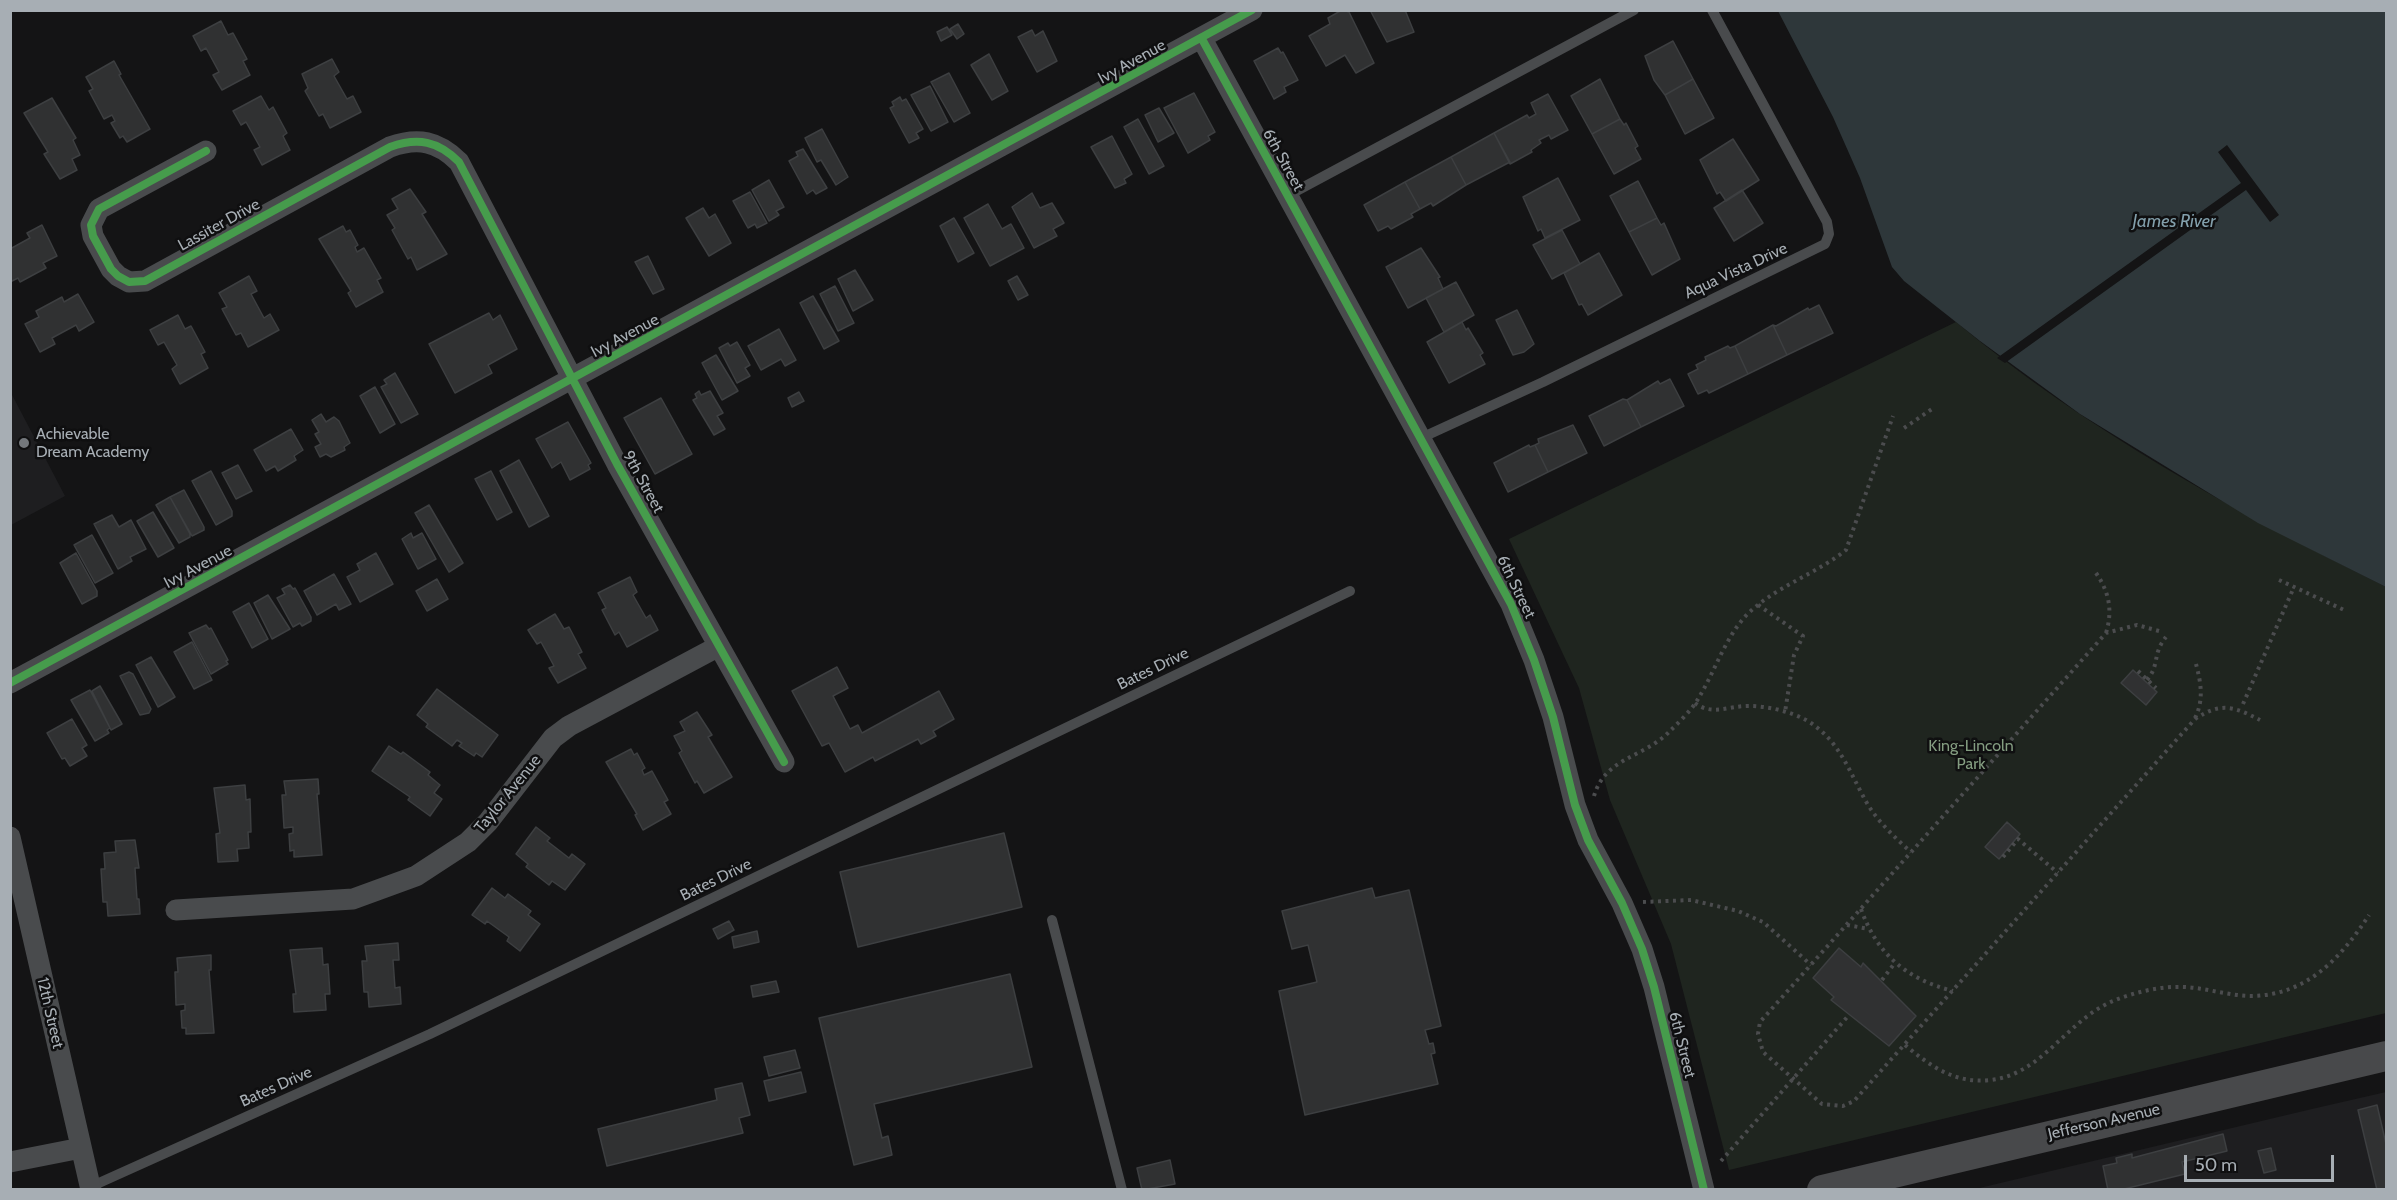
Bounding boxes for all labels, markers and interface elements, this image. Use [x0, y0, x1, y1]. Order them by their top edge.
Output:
street label: Ivy Avenue [1095, 36, 1169, 88]
street label: 6th Street [1258, 126, 1308, 194]
street label: Lassiter Drive [175, 195, 263, 255]
water label: James River [2132, 211, 2216, 233]
street label: Aqua Vista Drive [1682, 239, 1790, 303]
street label: Ivy Avenue [588, 310, 662, 362]
place label: Achievable Dream Academy [36, 424, 149, 462]
marker: Achievable Dream Academy [17, 436, 31, 450]
street label: 9th Street [618, 448, 668, 516]
street label: Ivy Avenue [161, 541, 235, 593]
street label: 6th Street [1492, 552, 1540, 622]
street label: Bates Drive [1114, 644, 1192, 694]
park label: King-Lincoln Park [1928, 736, 2014, 774]
street label: Taylor Avenue [471, 751, 545, 837]
street label: Bates Drive [677, 855, 755, 905]
street label: 12th Street [33, 976, 67, 1050]
street label: 6th Street [1664, 1010, 1700, 1080]
street label: Bates Drive [237, 1063, 315, 1111]
street label: Jefferson Avenue [2046, 1100, 2162, 1144]
scale bar [2187, 1143, 2337, 1181]
text: 50 m [2195, 1154, 2237, 1176]

